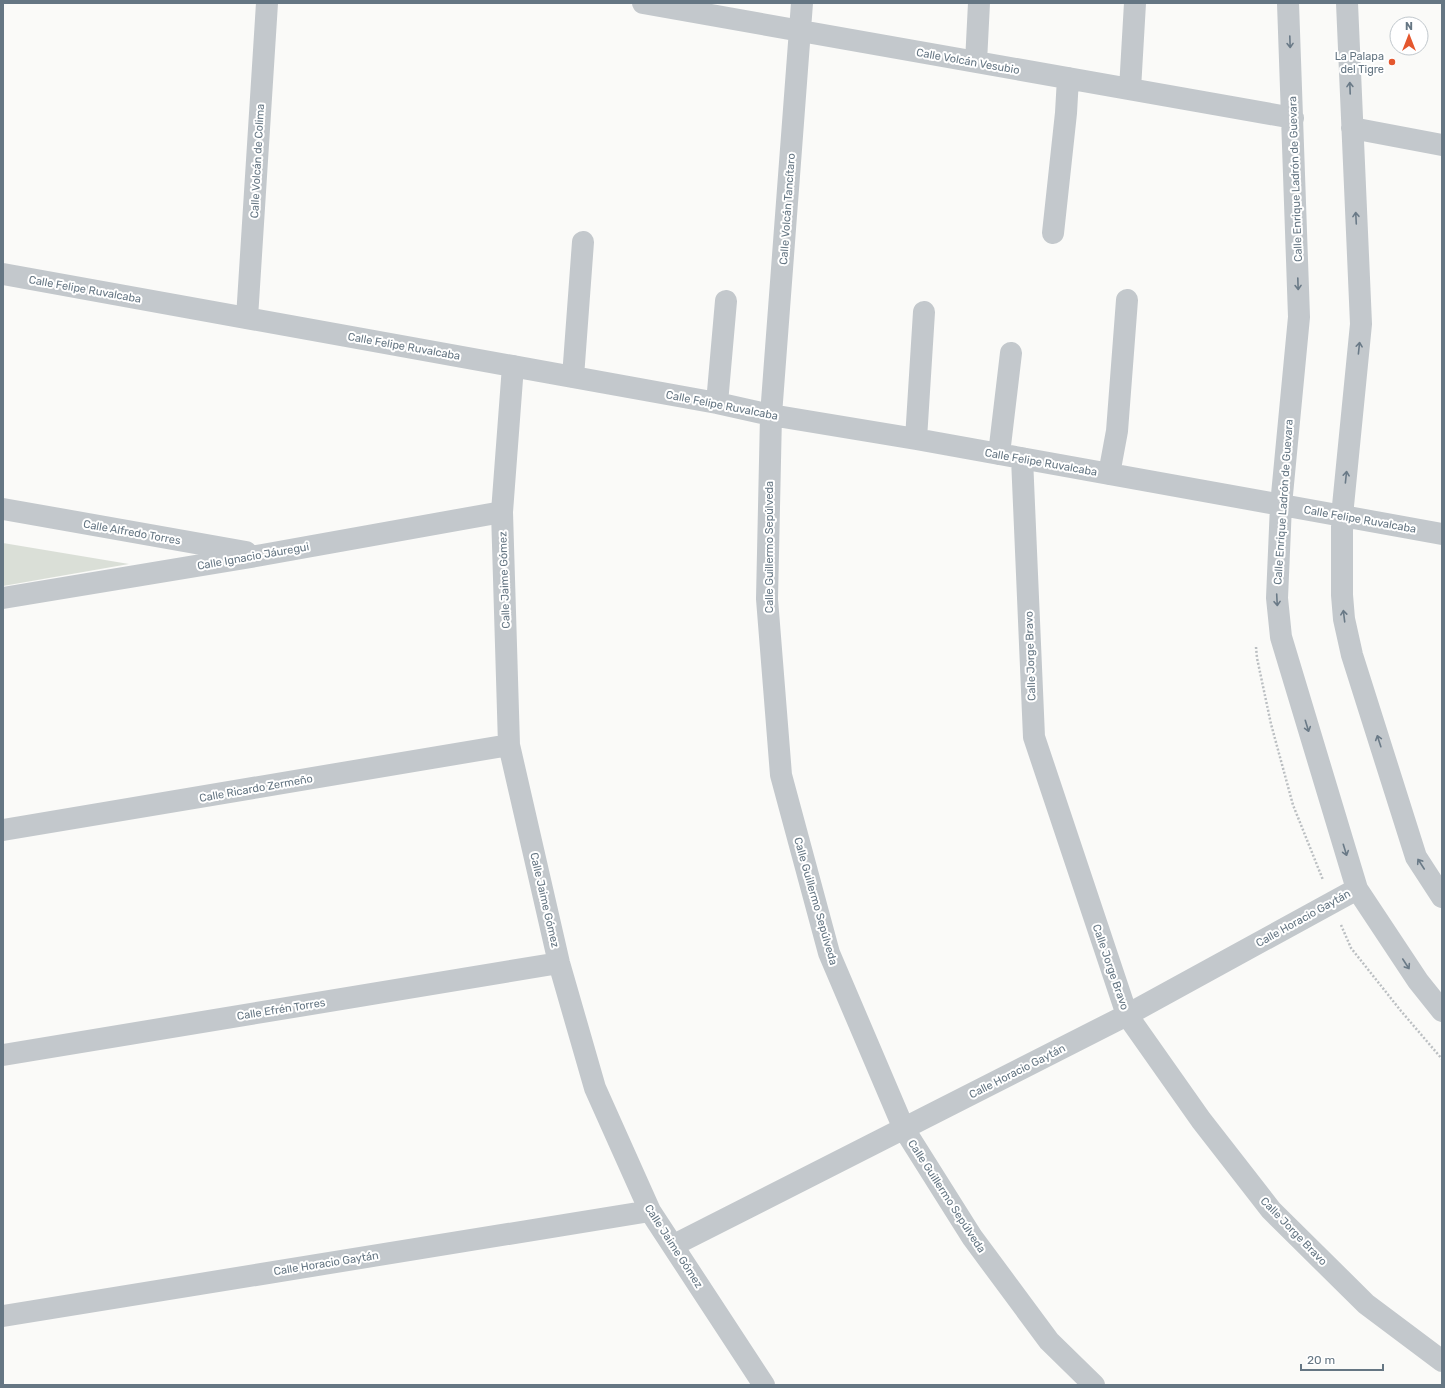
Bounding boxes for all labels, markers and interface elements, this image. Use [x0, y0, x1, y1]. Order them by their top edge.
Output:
north arrow [1389, 16, 1429, 56]
text: N [1405, 20, 1413, 33]
one-way arrow [1286, 35, 1294, 48]
street label: Calle Volcán Vesubio [915, 46, 1021, 77]
place label: La Palapa del Tigre [1335, 50, 1384, 76]
marker: La Palapa del Tigre [1387, 57, 1397, 67]
one-way arrow [1346, 82, 1354, 95]
street label: Calle Enrique Ladrón de Guevara [1286, 96, 1305, 262]
street label: Calle Volcán de Colima [248, 103, 267, 219]
street label: Calle Volcán Tancítaro [777, 153, 798, 265]
one-way arrow [1352, 212, 1360, 225]
street label: Calle Felipe Ruvalcaba [28, 273, 142, 306]
one-way arrow [1294, 277, 1302, 290]
street label: Calle Felipe Ruvalcaba [347, 330, 461, 363]
one-way arrow [1355, 342, 1362, 355]
street label: Calle Felipe Ruvalcaba [665, 388, 779, 423]
street label: Calle Enrique Ladrón de Guevara [1271, 419, 1296, 585]
street label: Calle Felipe Ruvalcaba [984, 446, 1098, 479]
one-way arrow [1342, 471, 1350, 484]
street label: Calle Guillermo Sepúlveda [763, 481, 776, 613]
street label: Calle Felipe Ruvalcaba [1303, 503, 1417, 536]
street label: Calle Alfredo Torres [82, 518, 182, 548]
street label: Calle Jaime Gómez [496, 531, 513, 629]
street label: Calle Ignacio Jáuregui [196, 540, 310, 573]
one-way arrow [1274, 593, 1281, 606]
one-way arrow [1340, 610, 1348, 623]
street label: Calle Jorge Bravo [1022, 611, 1039, 701]
one-way arrow [1304, 719, 1311, 732]
one-way arrow [1375, 735, 1383, 747]
street label: Calle Ricardo Zermeño [198, 772, 314, 805]
street label: Calle Guillermo Sepúlveda [791, 836, 840, 967]
one-way arrow [1342, 843, 1349, 856]
street label: Calle Jaime Gómez [527, 851, 562, 949]
one-way arrow [1417, 859, 1425, 870]
street label: Calle Horacio Gaytán [1254, 887, 1353, 950]
street label: Calle Jorge Bravo [1090, 923, 1131, 1012]
one-way arrow [1402, 958, 1410, 969]
street label: Calle Efrén Torres [236, 996, 327, 1023]
street label: Calle Horacio Gaytán [967, 1042, 1068, 1101]
street label: Calle Guillermo Sepúlveda [905, 1137, 988, 1255]
street label: Calle Jorge Bravo [1258, 1194, 1330, 1268]
street label: Calle Jaime Gómez [642, 1202, 706, 1291]
street label: Calle Horacio Gaytán [273, 1249, 380, 1278]
scale bar [1301, 1346, 1383, 1372]
text: 20 m [1307, 1353, 1335, 1367]

